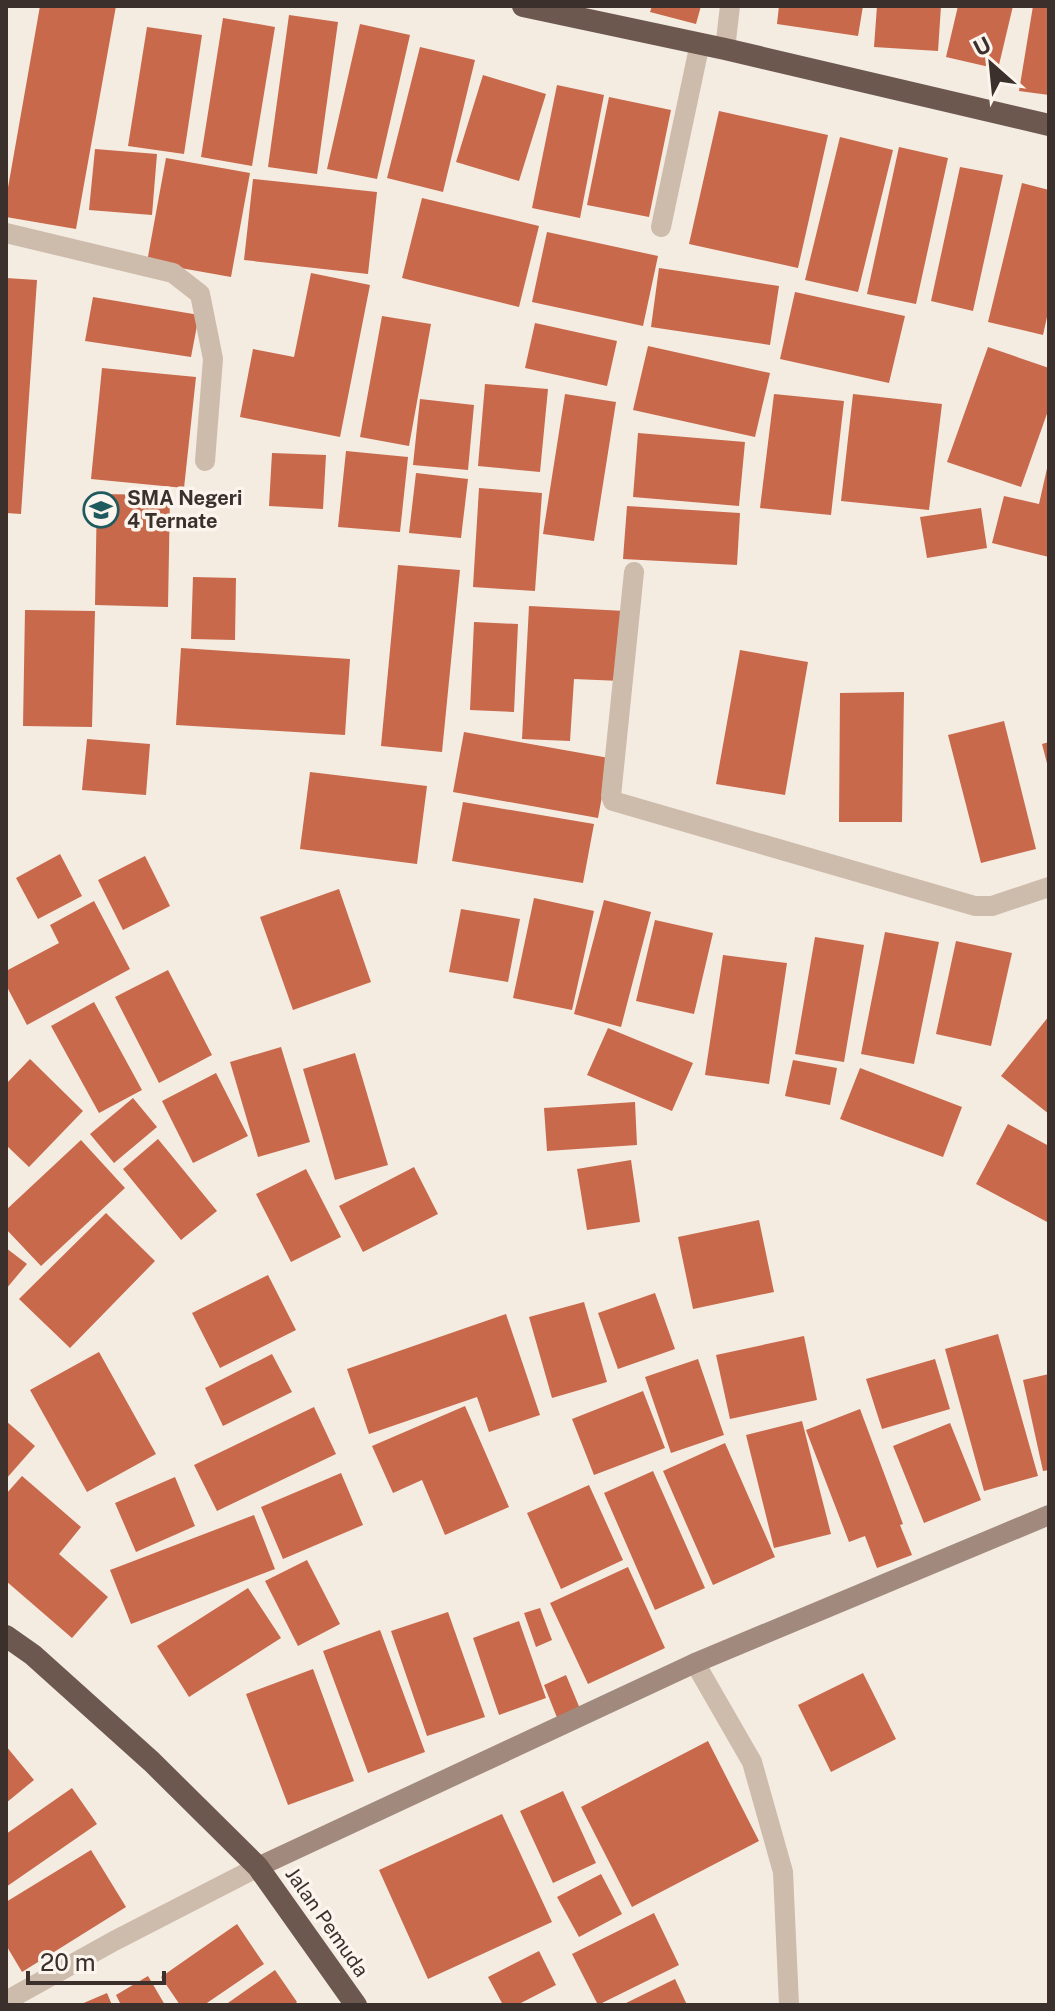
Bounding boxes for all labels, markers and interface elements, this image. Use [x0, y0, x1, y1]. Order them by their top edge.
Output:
north arrow [951, 24, 1031, 104]
text: U [969, 31, 995, 61]
place label: SMA Negeri 4 Ternate [127, 486, 242, 533]
school or university icon: SMA Negeri 4 Ternate [82, 491, 120, 529]
street label: Jalan Pemuda [280, 1863, 374, 1981]
scale bar [28, 1935, 164, 1985]
text: 20 m [40, 1948, 96, 1976]

